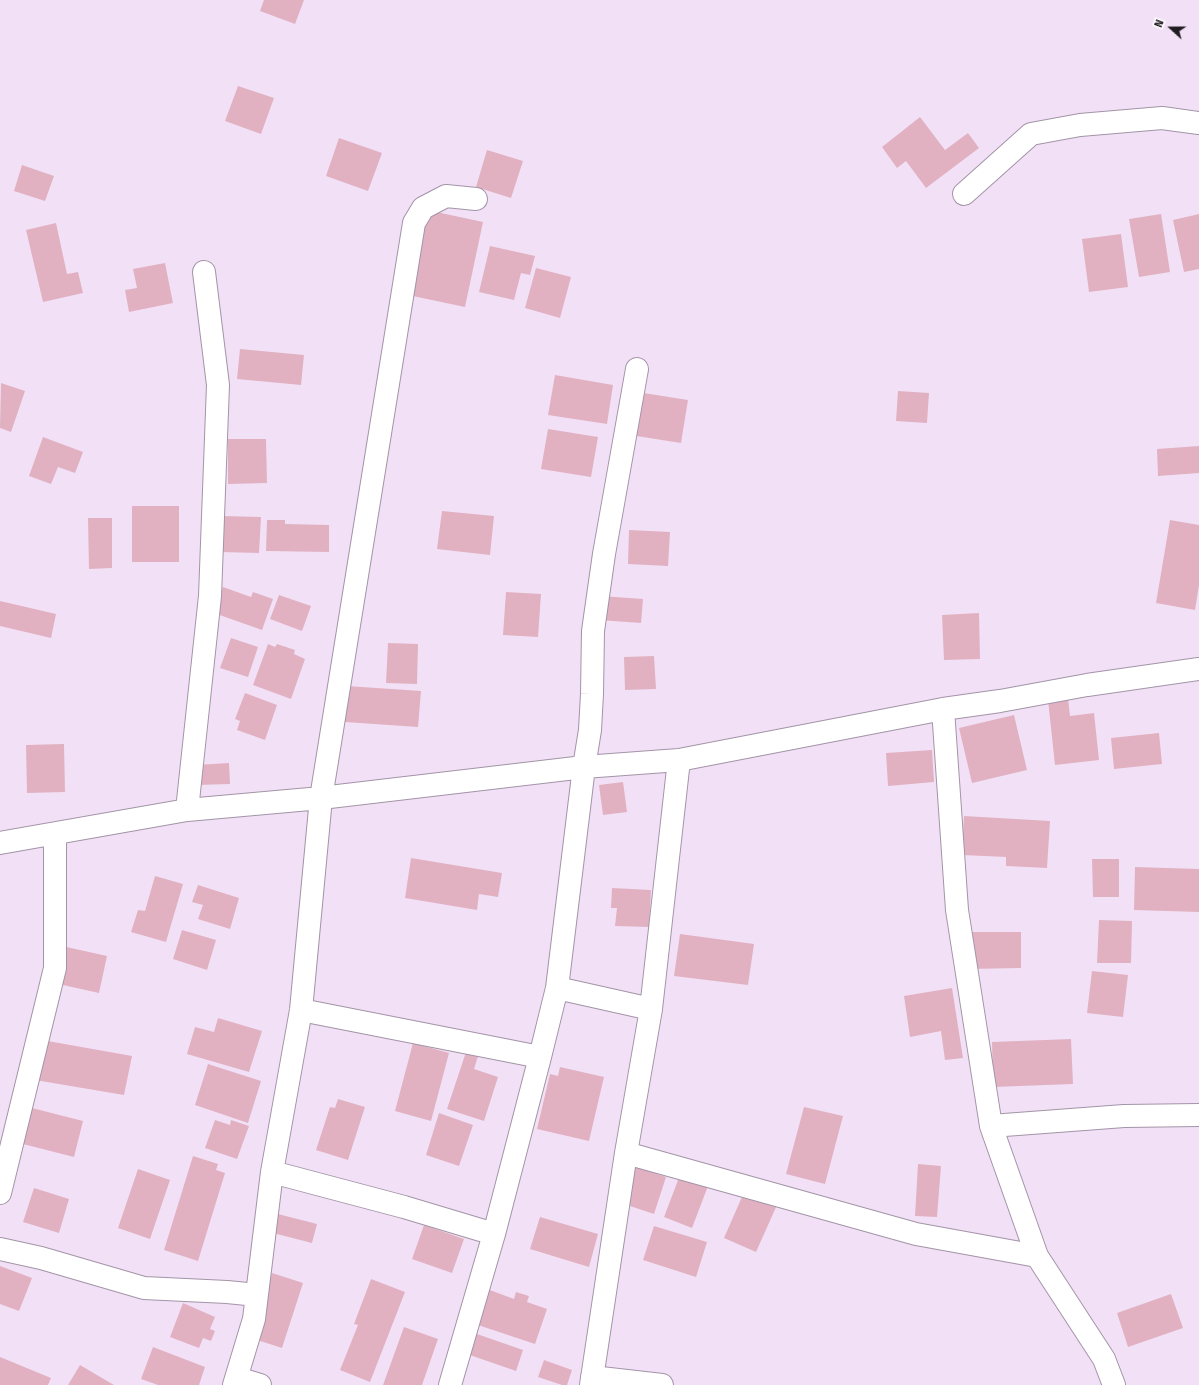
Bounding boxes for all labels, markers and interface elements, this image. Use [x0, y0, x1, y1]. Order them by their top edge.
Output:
north arrow [1151, 8, 1191, 48]
text: N [1152, 18, 1167, 29]

